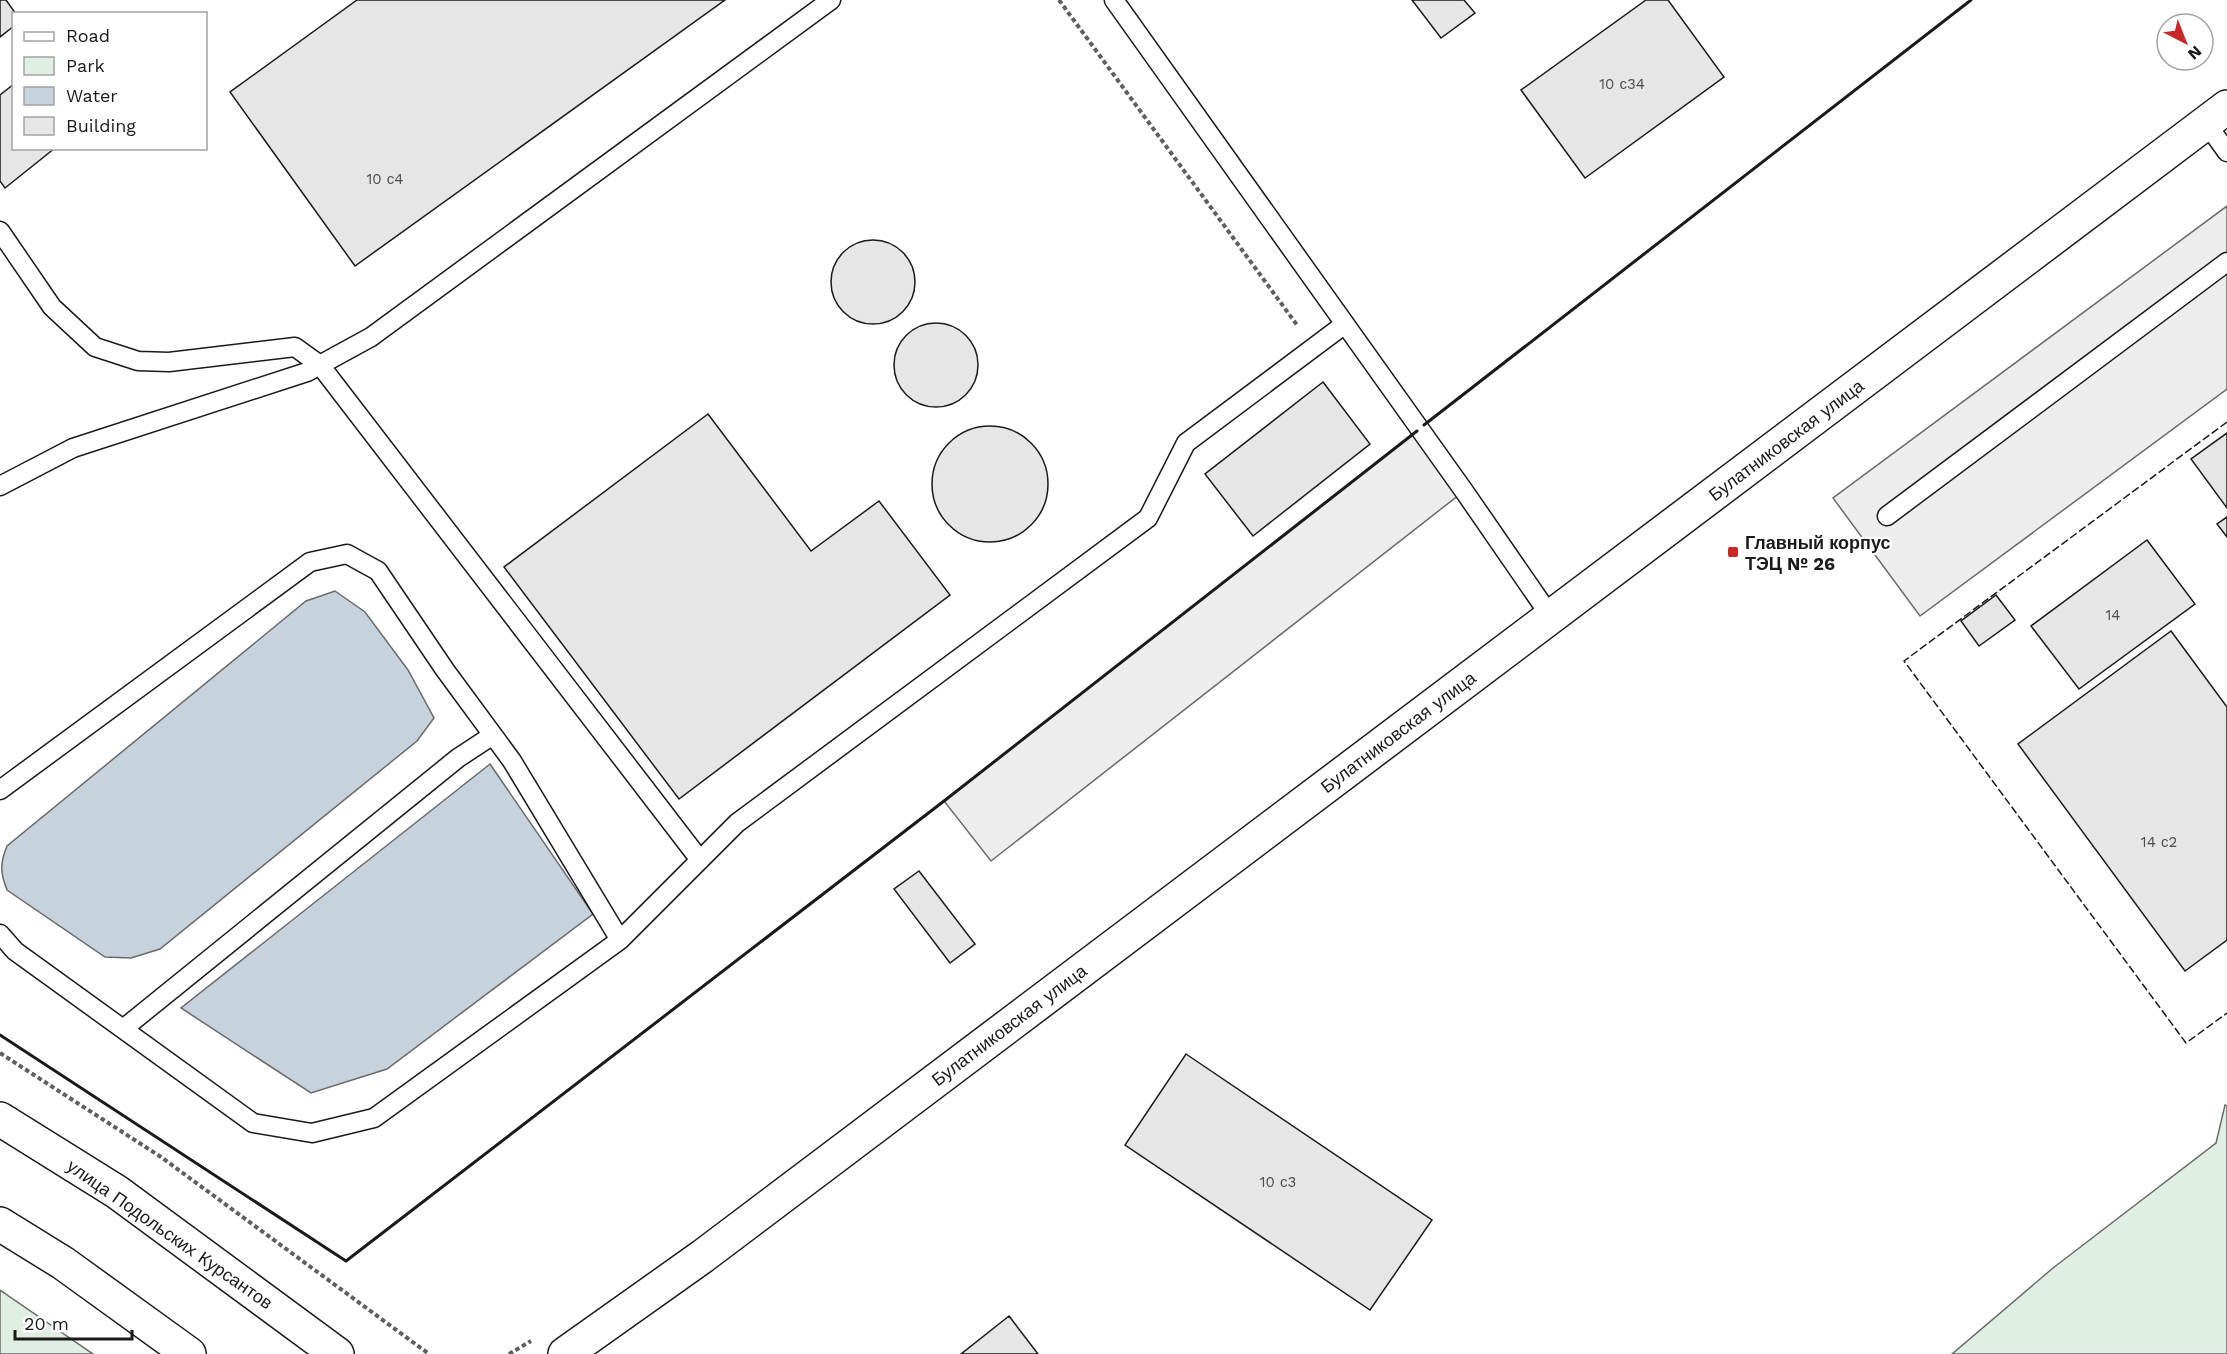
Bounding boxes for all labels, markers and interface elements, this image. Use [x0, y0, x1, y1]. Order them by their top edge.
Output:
legend [12, 12, 207, 150]
north arrow [2155, 12, 2215, 72]
text: Road [66, 25, 110, 46]
text: N [2184, 42, 2205, 64]
text: Park [66, 55, 105, 76]
house number: 10 с34 [1599, 75, 1645, 93]
text: Water [66, 85, 118, 106]
text: Building [66, 115, 136, 136]
house number: 10 с4 [367, 170, 403, 188]
street label: Булатниковская улица [1704, 374, 1868, 505]
place label: Главный корпус ТЭЦ № 26 [1745, 532, 1890, 574]
marker: Главный корпус ТЭЦ № 26 [1726, 545, 1740, 559]
house number: 14 [2105, 606, 2121, 624]
street label: Булатниковская улица [1316, 666, 1480, 797]
house number: 14 с2 [2141, 833, 2177, 851]
street label: Булатниковская улица [927, 959, 1091, 1090]
street label: улица Подольских Курсантов [63, 1155, 277, 1313]
house number: 10 с3 [1260, 1173, 1296, 1191]
scale bar [15, 1303, 132, 1341]
text: 20 m [24, 1313, 69, 1334]

